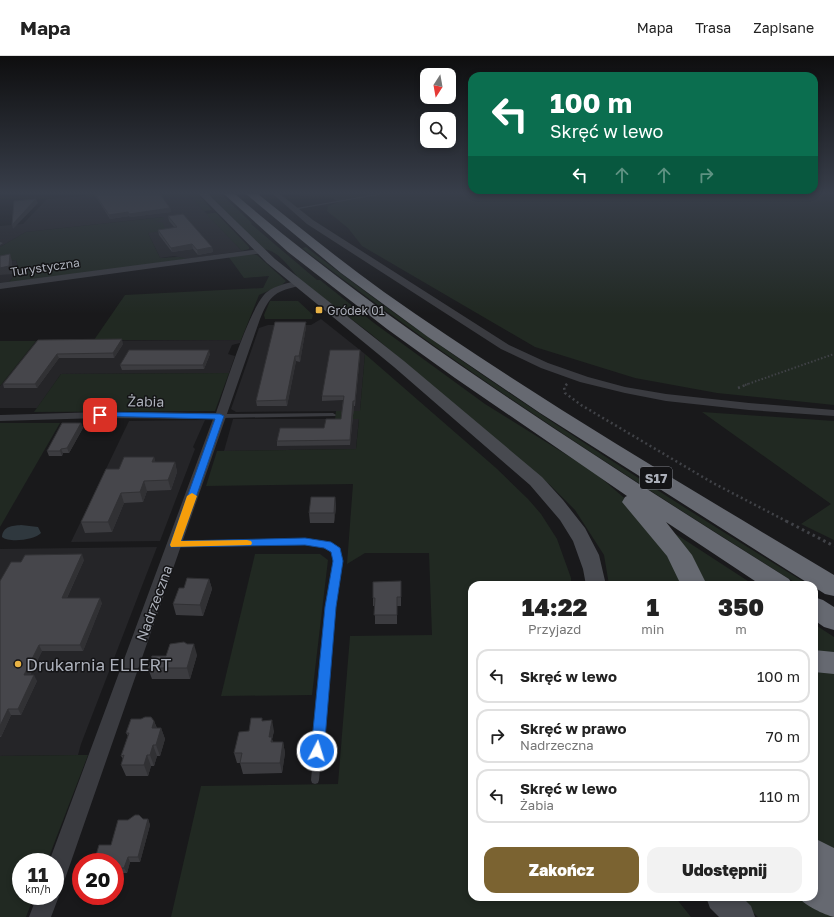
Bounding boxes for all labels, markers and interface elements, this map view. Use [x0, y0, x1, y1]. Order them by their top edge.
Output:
text: Mapa [20, 16, 71, 39]
text: Mapa [637, 19, 673, 36]
text: Trasa [695, 19, 731, 36]
text: Zapisane [753, 19, 814, 36]
north arrow [420, 68, 456, 104]
map controls [420, 68, 456, 148]
text: 100 m [550, 86, 632, 119]
icon: left [484, 88, 536, 140]
button: search [420, 112, 456, 148]
text: Skręć w lewo [550, 120, 663, 142]
icon: left [569, 164, 591, 186]
icon: ahead [611, 164, 633, 186]
icon: ahead [653, 164, 675, 186]
icon: right [695, 164, 717, 186]
street label: Turystyczna [9, 255, 81, 279]
place label: Gródek 01 [327, 303, 385, 318]
marker: Gródek 01 [314, 305, 324, 315]
street label: Żabia [128, 392, 164, 410]
pin [83, 398, 117, 432]
icon: arrive [89, 404, 111, 426]
road number: S17 [640, 467, 672, 489]
street label: Nadrzeczna [132, 563, 176, 643]
text: 14:22 [522, 592, 587, 621]
text: 1 [646, 592, 659, 621]
text: 350 [718, 592, 764, 621]
text: Przyjazd [528, 621, 581, 637]
text: min [641, 621, 664, 637]
text: m [735, 621, 747, 637]
place label: Drukarnia ELLERT [26, 654, 172, 675]
marker: Drukarnia ELLERT [13, 659, 23, 669]
icon: left [486, 665, 508, 687]
text: Skręć w lewo [520, 667, 617, 685]
text: 100 m [757, 667, 800, 685]
text: Skręć w prawo [520, 719, 627, 737]
icon: right [486, 725, 508, 747]
text: 70 m [766, 727, 800, 745]
position arrow [296, 730, 338, 772]
text: Nadrzeczna [520, 737, 594, 753]
text: Skręć w lewo [520, 779, 617, 797]
icon: left [486, 785, 508, 807]
text: 110 m [759, 787, 800, 805]
text: Żabia [520, 797, 554, 813]
button: Zakończ [484, 847, 639, 893]
button: Udostępnij [647, 847, 802, 893]
speed limit sign: 20 [72, 853, 124, 905]
text: 11 [28, 862, 48, 886]
text: km/h [25, 883, 51, 895]

